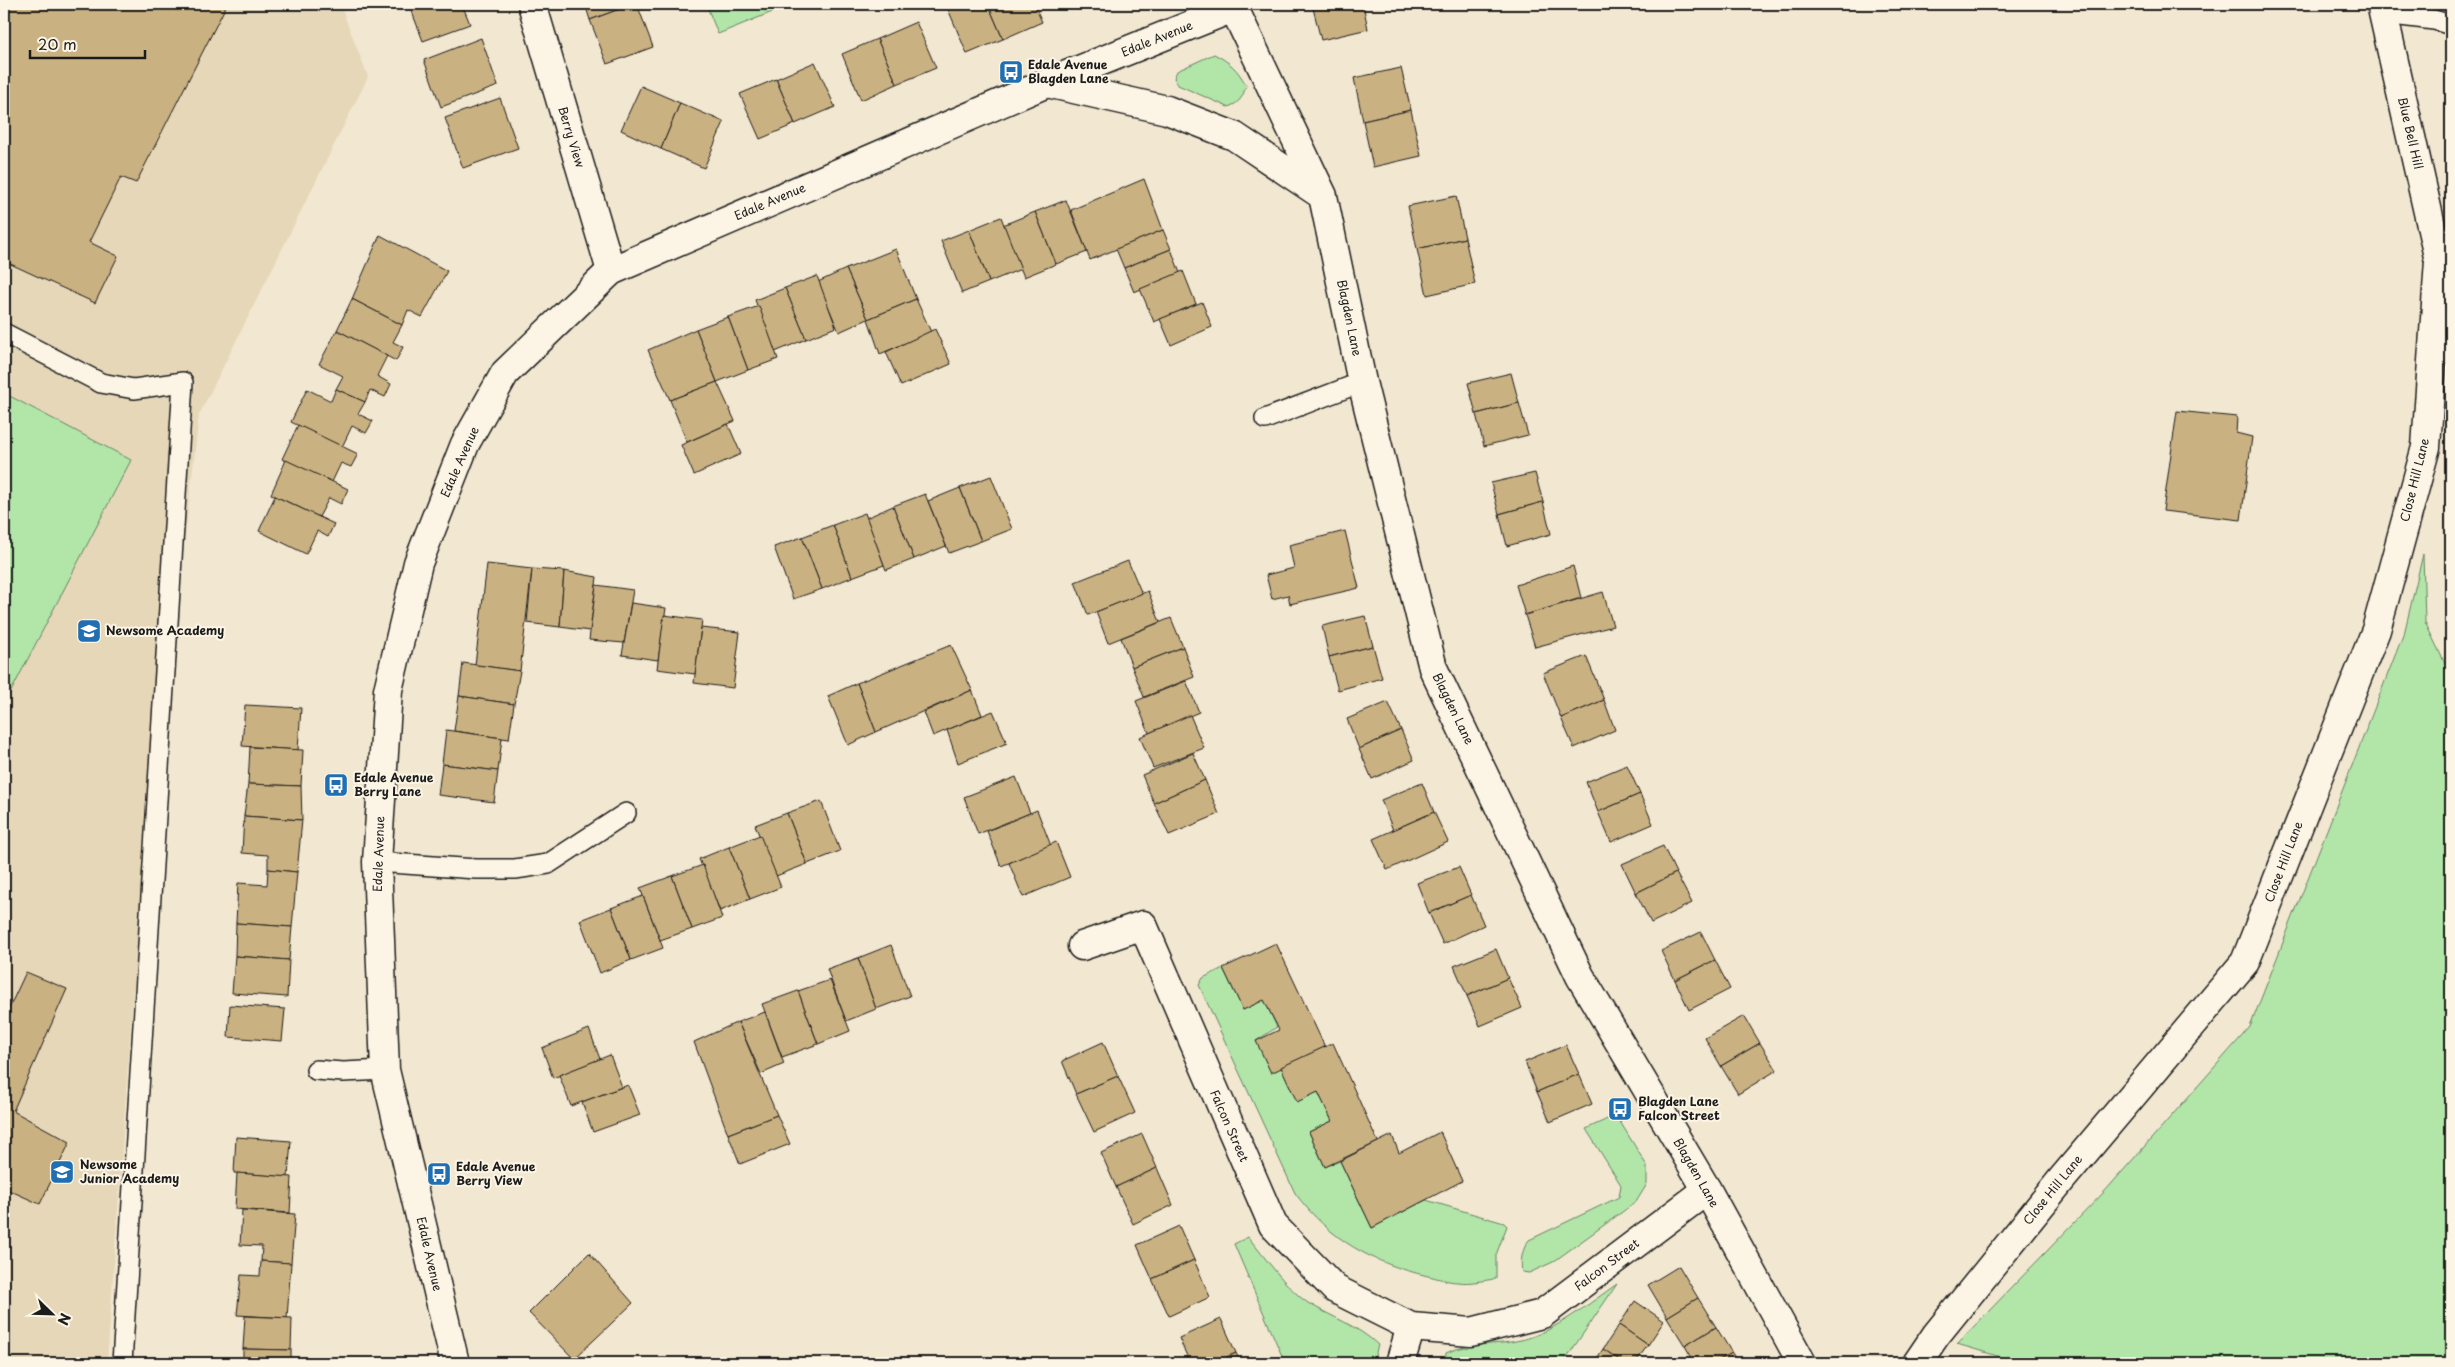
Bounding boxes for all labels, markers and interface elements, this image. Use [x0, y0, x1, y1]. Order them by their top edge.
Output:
street label: Edale Avenue [1118, 15, 1196, 61]
scale bar [30, 28, 145, 60]
text: 20 m [38, 32, 77, 55]
place label: Edale Avenue Blagden Lane [1028, 55, 1109, 87]
bus stop icon: Edale Avenue Blagden Lane [998, 59, 1024, 85]
street label: Blue Bell Hill [2394, 95, 2428, 171]
street label: Berry View [554, 104, 590, 170]
street label: Edale Avenue [731, 178, 808, 224]
street label: Blagden Lane [1333, 278, 1367, 358]
street label: Edale Avenue [435, 423, 483, 500]
street label: Close Hill Lane [2395, 436, 2433, 523]
school or university icon: Newsome Academy [76, 618, 102, 644]
place label: Newsome Academy [106, 621, 224, 639]
street label: Blagden Lane [1429, 670, 1479, 748]
place label: Edale Avenue Berry Lane [354, 768, 434, 800]
bus stop icon: Edale Avenue Berry Lane [323, 772, 349, 798]
street label: Edale Avenue [368, 815, 388, 892]
street label: Close Hill Lane [2259, 818, 2307, 905]
street label: Falcon Street [1206, 1087, 1254, 1165]
place label: Blagden Lane Falcon Street [1638, 1092, 1720, 1124]
bus stop icon: Blagden Lane Falcon Street [1607, 1096, 1633, 1122]
street label: Blagden Lane [1670, 1134, 1724, 1211]
street label: Close Hill Lane [2018, 1150, 2086, 1228]
place label: Newsome Junior Academy [80, 1155, 179, 1187]
place label: Edale Avenue Berry View [456, 1157, 536, 1189]
school or university icon: Newsome Junior Academy [49, 1159, 75, 1185]
bus stop icon: Edale Avenue Berry View [426, 1161, 452, 1187]
street label: Edale Avenue [413, 1215, 447, 1293]
street label: Falcon Street [1570, 1234, 1643, 1295]
north arrow [28, 1290, 78, 1340]
text: N [53, 1310, 76, 1328]

